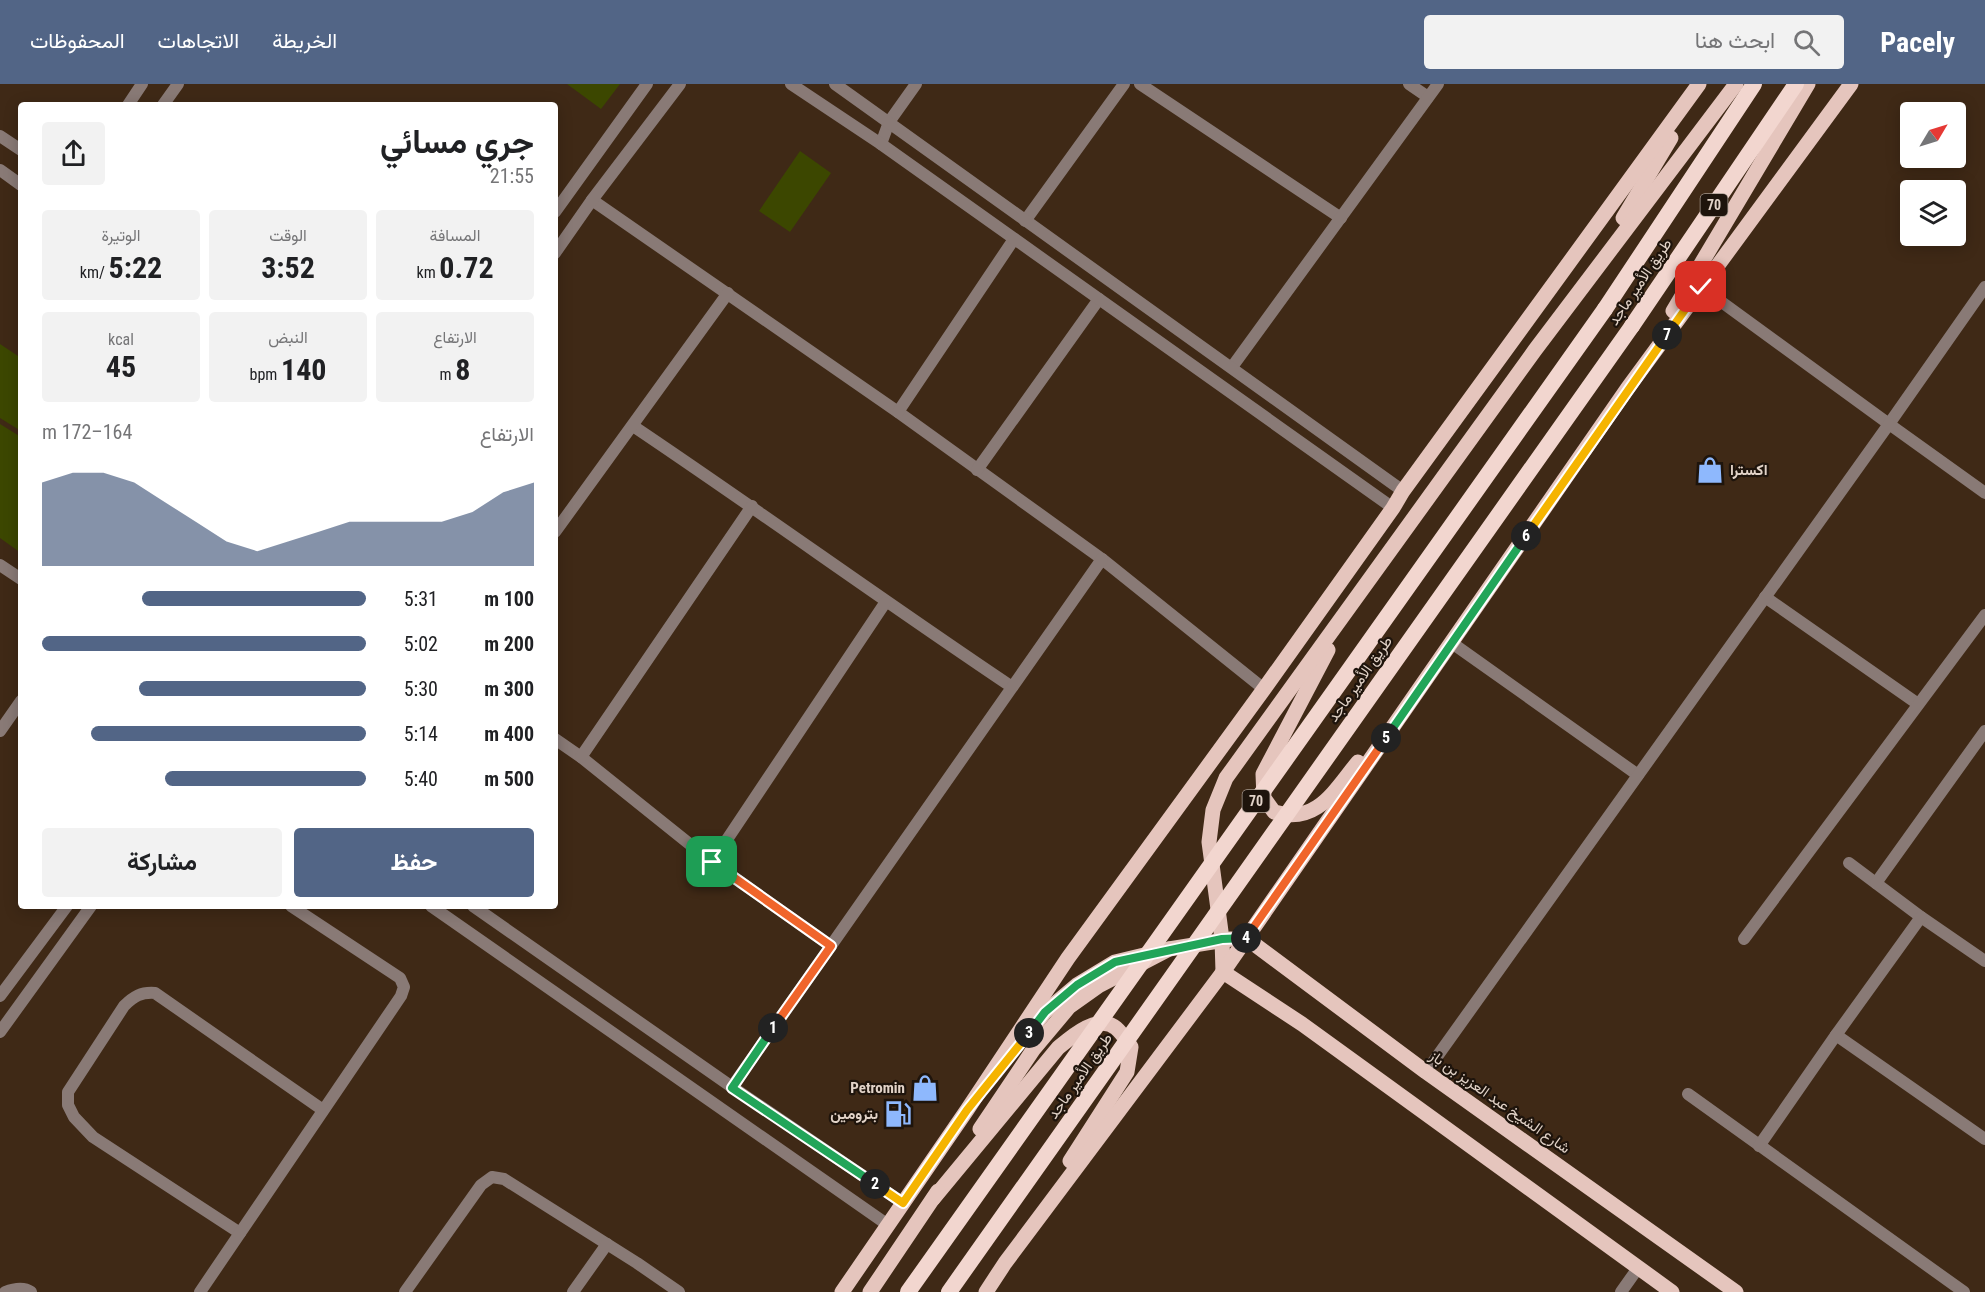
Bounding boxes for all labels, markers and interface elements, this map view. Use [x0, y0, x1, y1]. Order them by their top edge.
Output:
search box [1424, 15, 1844, 69]
icon: search [1790, 26, 1823, 59]
text: Pacely [1880, 26, 1955, 59]
text: ابحث هنا [1695, 28, 1775, 53]
text: المحفوظات [30, 29, 125, 53]
text: الاتجاهات [158, 29, 239, 53]
text: الخريطة [272, 29, 337, 53]
north arrow [1900, 102, 1966, 168]
map controls [1900, 102, 1966, 246]
button: share [42, 122, 105, 185]
text: جري مسائي [380, 122, 534, 161]
text: 21:55 [490, 164, 534, 188]
button: layers [1900, 180, 1966, 246]
road number: 70 [1700, 194, 1728, 216]
text: الوتيرة [101, 226, 141, 245]
text: الوقت [269, 226, 307, 245]
text: المسافة [430, 226, 480, 245]
street label: طريق الأمير ماجد [1604, 235, 1676, 329]
text: 5:22 [109, 250, 162, 285]
text: 3:52 [261, 250, 315, 285]
text: 0.72 [439, 250, 494, 285]
pin [1675, 261, 1726, 312]
text: /km [80, 263, 109, 282]
text: km [416, 263, 439, 282]
icon: check [1684, 270, 1717, 303]
pin: 7 [1652, 320, 1682, 350]
text: 7 [1663, 325, 1671, 344]
text: النبض [268, 328, 308, 347]
text: الارتفاع [433, 328, 477, 347]
text: kcal [108, 330, 134, 349]
text: 45 [106, 349, 136, 384]
text: 140 [281, 352, 326, 387]
text: 8 [455, 352, 470, 387]
text: bpm [250, 365, 281, 384]
text: m [440, 365, 455, 384]
text: 164–172 m [42, 420, 132, 444]
text: الارتفاع [480, 422, 534, 446]
shop icon: اكسترا [1695, 455, 1725, 485]
place label: اكسترا [1730, 461, 1768, 479]
pin: 6 [1511, 521, 1541, 551]
text: 6 [1522, 526, 1530, 545]
text: 5:31 [404, 587, 438, 611]
text: 100 m [484, 587, 534, 611]
text: 5:02 [404, 632, 438, 656]
text: 200 m [484, 632, 534, 656]
street label: طريق الأمير ماجد [1324, 633, 1397, 726]
text: 5:30 [404, 677, 438, 701]
text: 300 m [484, 677, 534, 701]
text: 5:14 [404, 722, 438, 746]
text: 400 m [484, 722, 534, 746]
pin: 5 [1371, 723, 1401, 753]
text: 5 [1382, 728, 1390, 747]
text: 5:40 [404, 767, 438, 791]
text: 500 m [484, 767, 534, 791]
road number: 70 [1242, 790, 1270, 812]
button: مشاركة [42, 828, 282, 897]
button: حفظ [294, 828, 534, 897]
pin [686, 836, 737, 887]
icon: arrive [695, 845, 728, 878]
pin: 4 [1231, 923, 1261, 953]
text: 4 [1242, 928, 1250, 947]
pin: 1 [758, 1013, 788, 1043]
text: 1 [769, 1018, 777, 1037]
pin: 3 [1014, 1018, 1044, 1048]
text: 3 [1025, 1023, 1033, 1042]
street label: طريق الأمير ماجد [1044, 1030, 1117, 1123]
street label: شارع الشيخ عبد العزيز بن باز [1424, 1046, 1574, 1159]
shop icon: Petromin [910, 1073, 940, 1103]
place label: Petromin [850, 1079, 905, 1097]
fuel station icon: بترومين [883, 1099, 913, 1129]
place label: بترومين [830, 1105, 878, 1123]
pin: 2 [860, 1169, 890, 1199]
text: 2 [871, 1174, 879, 1193]

